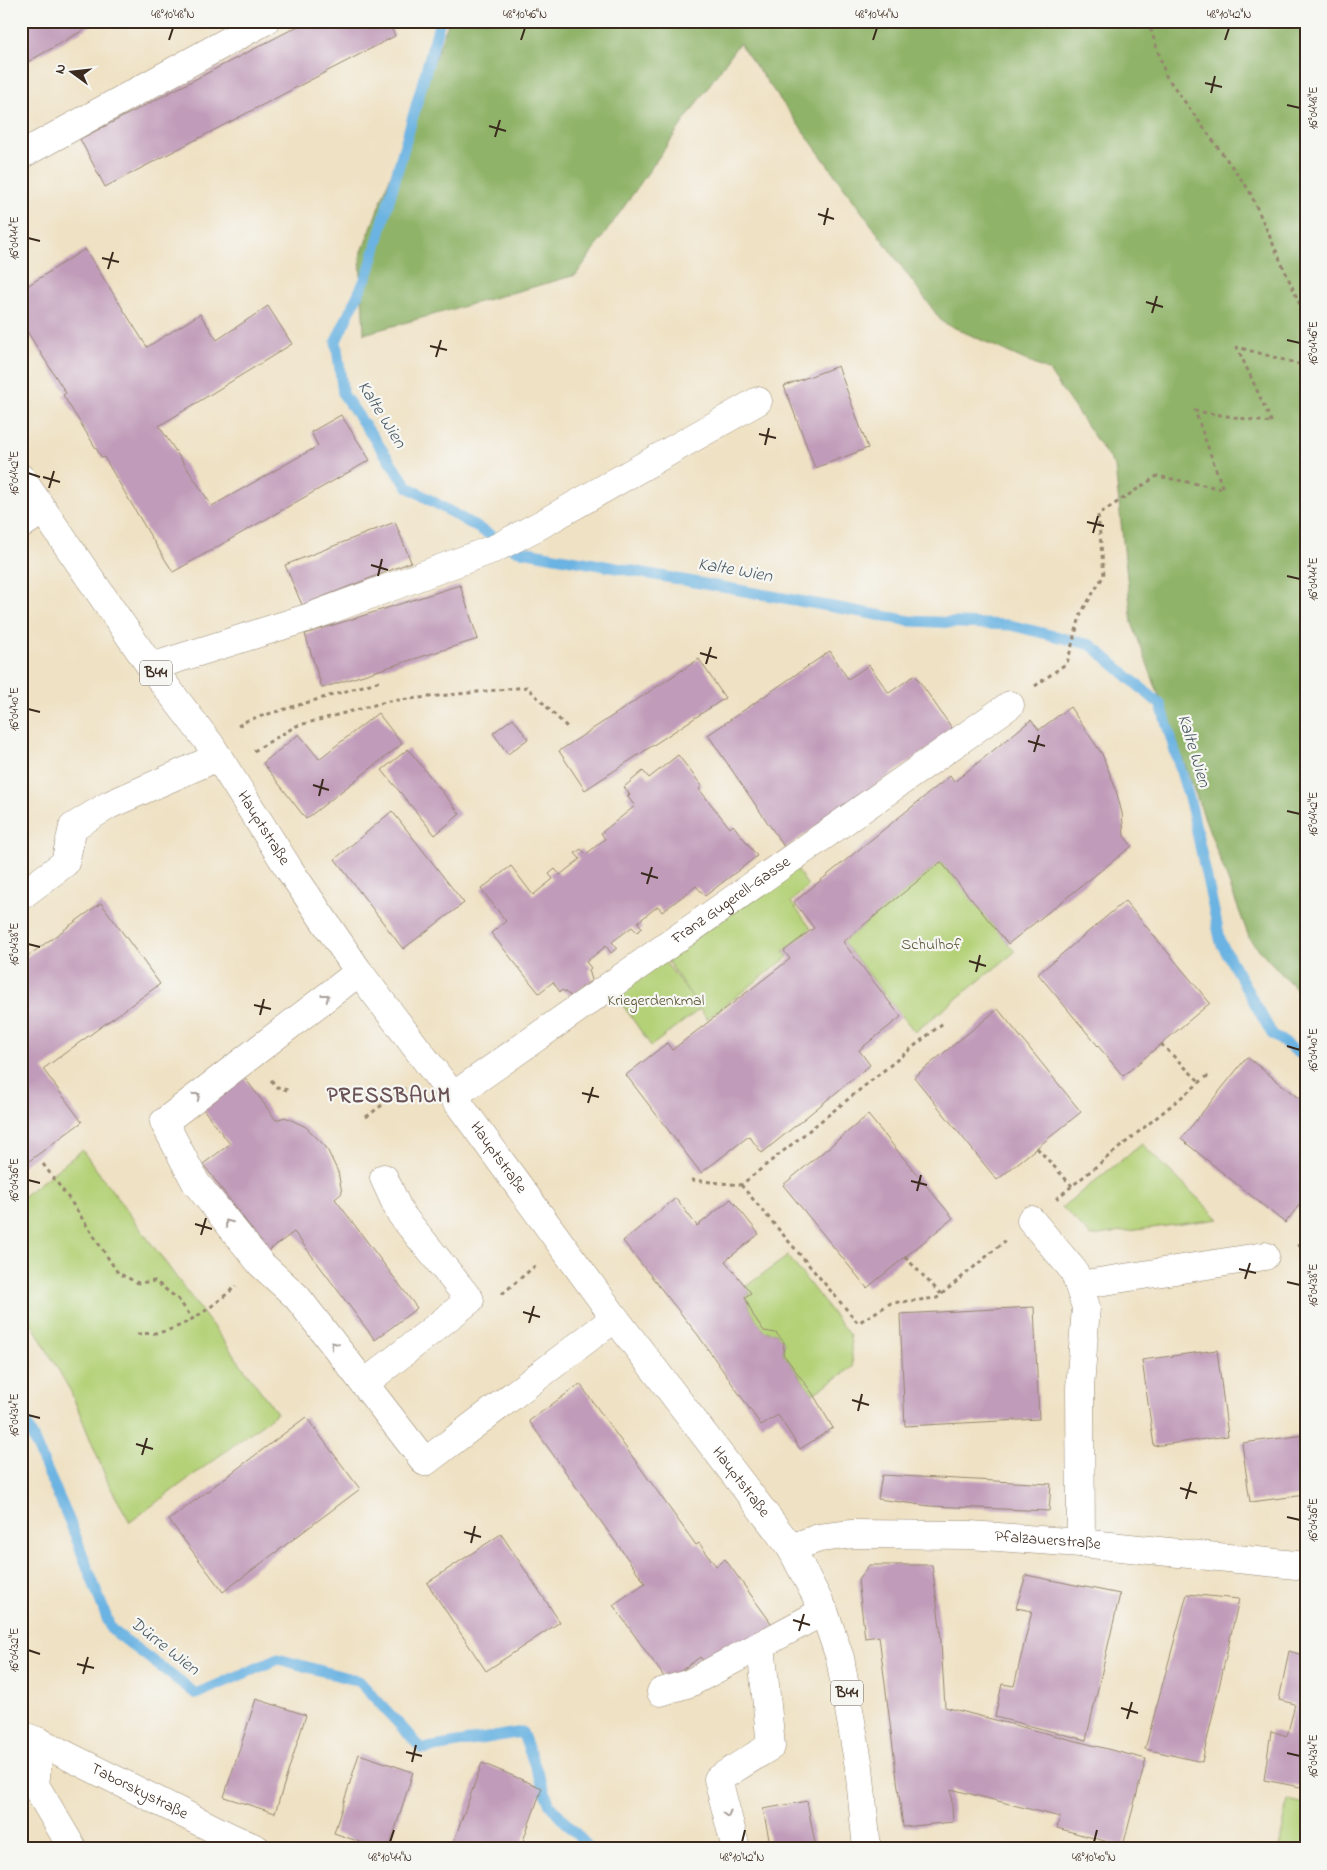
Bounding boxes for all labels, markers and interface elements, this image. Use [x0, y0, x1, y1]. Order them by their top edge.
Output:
text: 48°10'48"N [151, 6, 195, 24]
text: 48°10'46"N [503, 6, 547, 24]
text: 48°10'44"N [855, 6, 899, 24]
text: 48°10'42"N [1207, 6, 1251, 24]
north arrow [48, 48, 98, 98]
text: N [50, 62, 72, 76]
text: 16°04'48"E [1305, 86, 1323, 130]
text: 16°04'44"E [6, 216, 24, 260]
text: 16°04'46"E [1305, 321, 1323, 365]
water label: Kalte Wien [350, 376, 413, 455]
text: 16°04'42"E [6, 451, 24, 495]
water label: Kalte Wien [696, 552, 775, 591]
text: 16°04'44"E [1305, 557, 1323, 601]
road number: B44 [140, 660, 172, 686]
text: 16°04'40"E [6, 687, 24, 731]
water label: Kalte Wien [1170, 711, 1217, 792]
street label: Hauptstraße [231, 786, 296, 871]
text: 16°04'42"E [1305, 792, 1323, 836]
street label: Franz Gugerell-Gasse [666, 850, 796, 951]
text: 16°04'38"E [6, 922, 24, 966]
park label: Schulhof [901, 933, 962, 957]
park label: Kriegerdenkmal [608, 989, 705, 1013]
one-way arrow [320, 995, 329, 1003]
text: 16°04'40"E [1305, 1028, 1323, 1072]
district label: PRESSBAUM [327, 1082, 451, 1112]
one-way arrow [191, 1093, 201, 1102]
street label: Hauptstraße [464, 1117, 533, 1199]
text: 16°04'36"E [6, 1158, 24, 1202]
one-way arrow [225, 1220, 233, 1229]
text: 16°04'38"E [1305, 1263, 1323, 1307]
one-way arrow [332, 1342, 340, 1351]
text: 16°04'34"E [6, 1393, 24, 1437]
street label: Hauptstraße [706, 1442, 776, 1523]
text: 16°04'36"E [1305, 1498, 1323, 1542]
street label: Pfalzauerstraße [994, 1525, 1103, 1557]
water label: Dürre Wien [124, 1611, 205, 1683]
text: 16°04'32"E [6, 1628, 24, 1672]
road number: B44 [831, 1680, 863, 1706]
text: 16°04'34"E [1305, 1734, 1323, 1778]
street label: Taborskystraße [86, 1757, 193, 1826]
one-way arrow [721, 1809, 731, 1817]
text: 48°10'44"N [368, 1849, 412, 1867]
text: 48°10'42"N [720, 1849, 764, 1867]
text: 48°10'40"N [1072, 1849, 1116, 1867]

